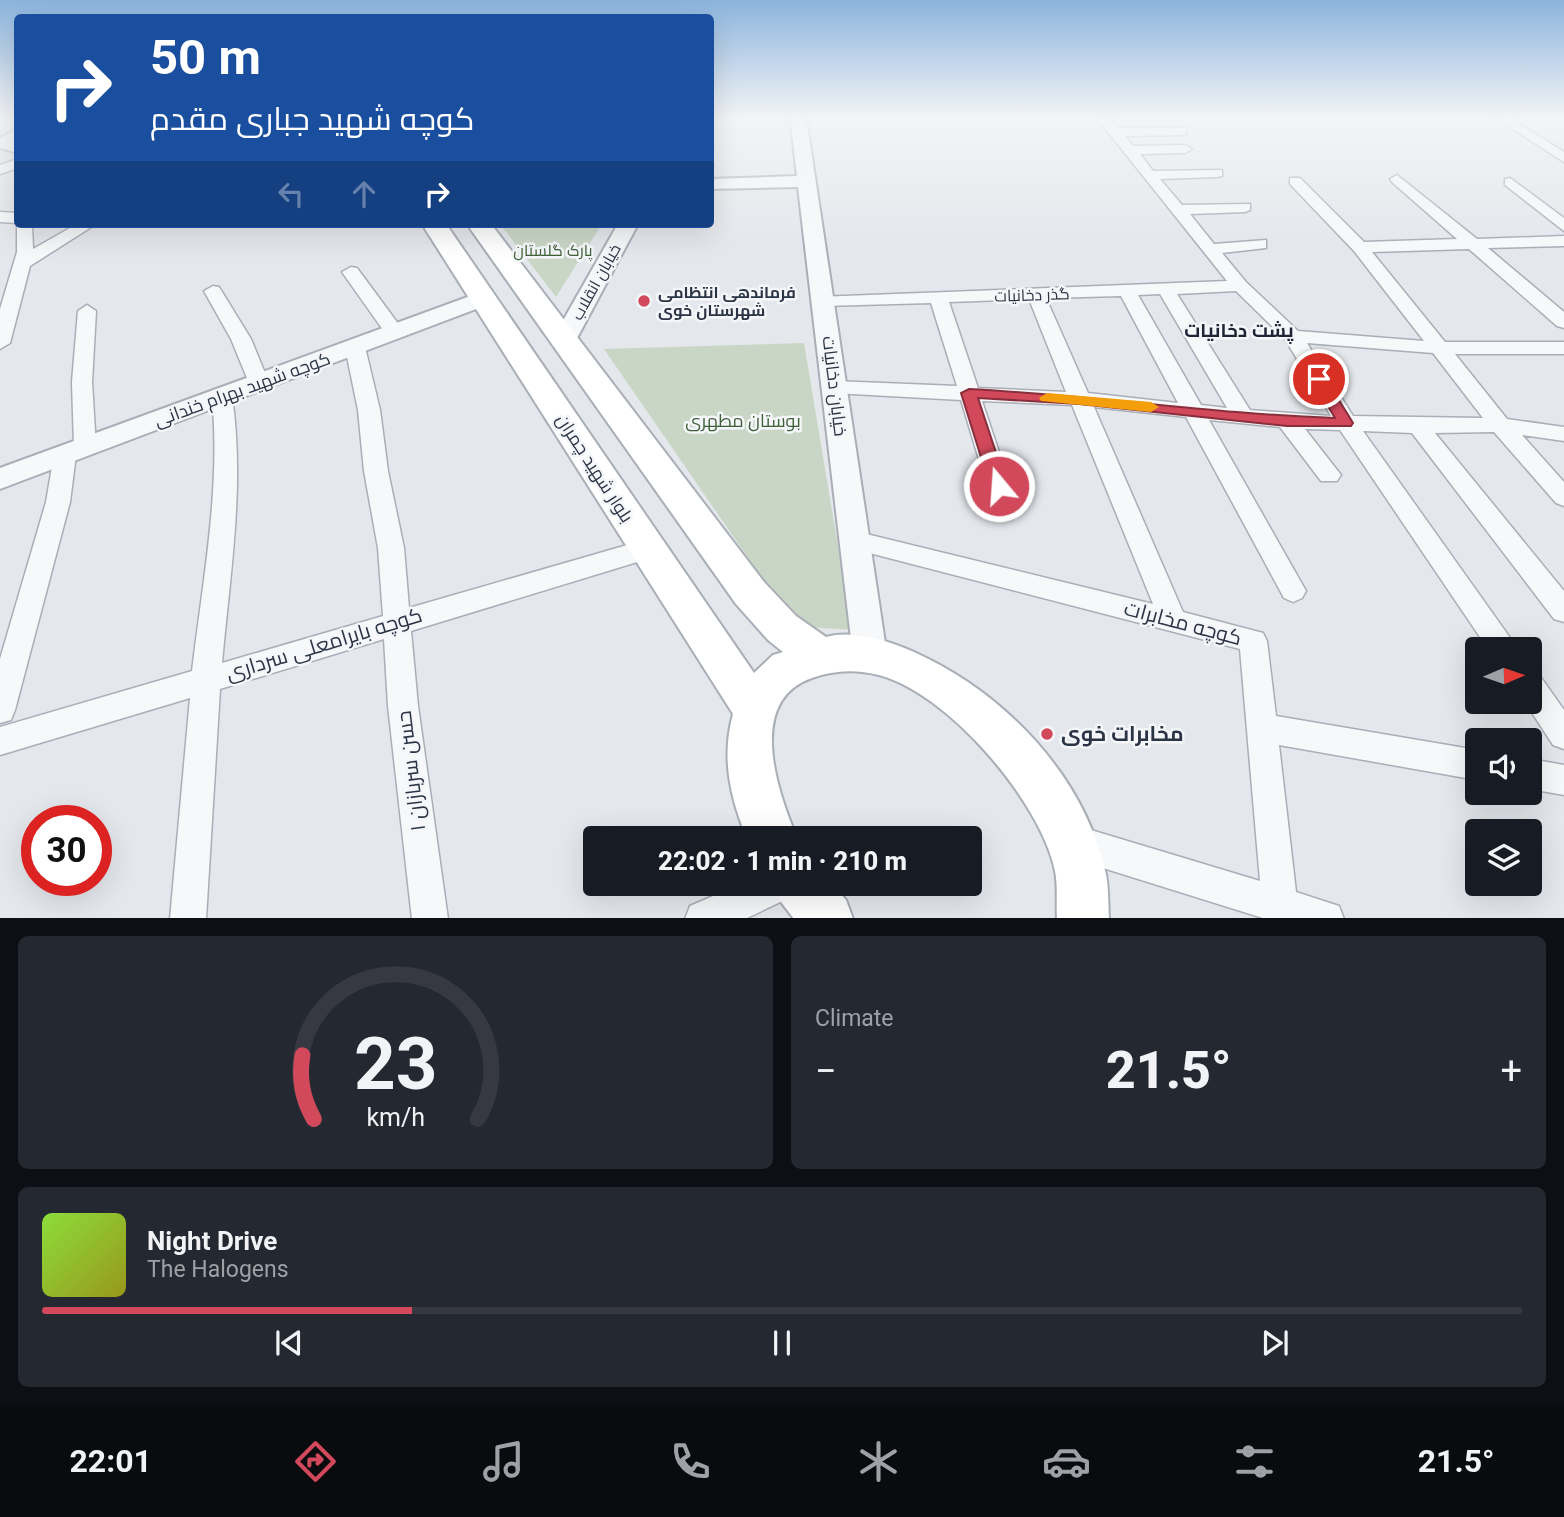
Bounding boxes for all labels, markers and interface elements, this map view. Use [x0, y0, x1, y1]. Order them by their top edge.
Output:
text: 50 m [150, 29, 261, 86]
icon: right [35, 42, 126, 133]
text: کوچه شهید جباری مقدم [150, 100, 475, 138]
icon: left [272, 175, 310, 213]
icon: ahead [345, 175, 383, 213]
icon: right [418, 175, 456, 213]
park label: پارک گلستان [513, 241, 593, 262]
street label: خیابان انقلاب [567, 241, 626, 324]
place label: فرماندهی انتظامی شهرستان خوی [658, 283, 796, 320]
street label: گذر دخانیات [994, 284, 1070, 306]
marker: فرماندهی انتظامی شهرستان خوی [636, 293, 652, 309]
district label: پشت دخانیات [1184, 319, 1294, 344]
street label: خیابان دخانیات [817, 335, 852, 437]
street label: کوچه شهید بهرام خندانی [151, 347, 334, 433]
pin [1289, 349, 1349, 409]
icon: arrive [1300, 360, 1338, 398]
street label: بلوار شهید چمران [550, 410, 638, 527]
park label: بوستان مطهری [685, 410, 801, 432]
position arrow [962, 449, 1036, 523]
street label: کوچه مخابرات [1121, 596, 1244, 652]
street label: کوچه بایرامعلی سرداری [223, 603, 426, 687]
north arrow [1465, 637, 1542, 714]
map controls [1465, 637, 1542, 896]
street label: حسن سربازان ۱ [392, 709, 431, 833]
place label: مخابرات خوی [1061, 722, 1184, 747]
marker: مخابرات خوی [1039, 726, 1055, 742]
button: sound [1465, 728, 1542, 805]
speed limit sign: 30 [21, 805, 112, 896]
button: layers [1465, 819, 1542, 896]
text: 22:02 · 1 min · 210 m [658, 846, 907, 876]
text: Climate [815, 1005, 894, 1032]
text: 23 [354, 1021, 437, 1107]
text: 21.5° [1106, 1040, 1232, 1101]
text: − [815, 1049, 837, 1093]
text: + [1500, 1049, 1522, 1093]
text: km/h [366, 1102, 425, 1131]
text: Night Drive [147, 1226, 277, 1256]
text: The Halogens [147, 1256, 289, 1283]
icon: previous [270, 1324, 308, 1362]
icon: pause [763, 1324, 801, 1362]
icon: next [1256, 1324, 1294, 1362]
icon: directions [291, 1437, 340, 1486]
icon: music [479, 1437, 528, 1486]
icon: phone [666, 1437, 715, 1486]
icon: climate [854, 1437, 903, 1486]
icon: car [1042, 1437, 1091, 1486]
icon: filters [1230, 1437, 1279, 1486]
text: 22:01 [69, 1442, 152, 1480]
text: 21.5° [1418, 1442, 1494, 1480]

